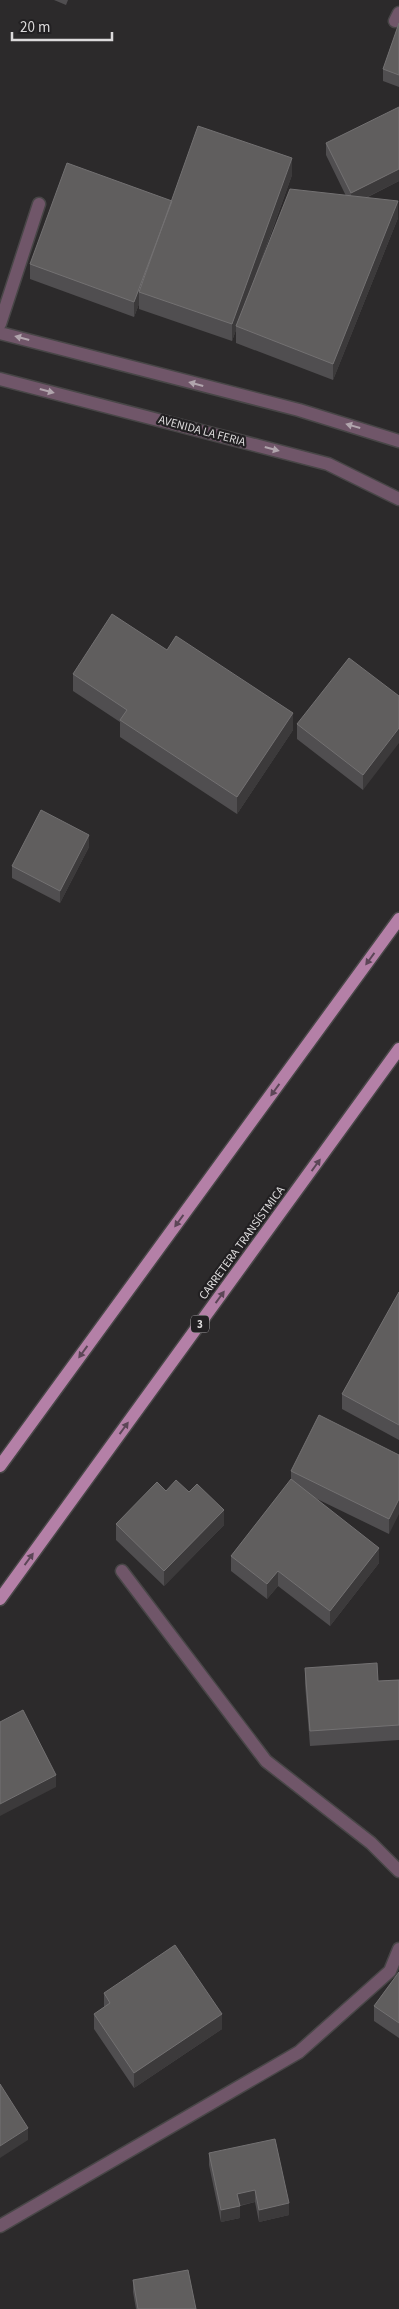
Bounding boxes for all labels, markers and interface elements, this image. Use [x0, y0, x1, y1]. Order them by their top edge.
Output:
scale bar [12, 10, 112, 42]
text: 20 m [20, 17, 50, 38]
one-way arrow [14, 334, 29, 342]
one-way arrow [188, 379, 203, 387]
one-way arrow [40, 387, 55, 395]
street label: AVENIDA LA FERIA [157, 411, 248, 451]
one-way arrow [345, 422, 360, 430]
one-way arrow [265, 445, 280, 453]
one-way arrow [365, 952, 375, 965]
one-way arrow [270, 1083, 280, 1097]
one-way arrow [311, 1158, 321, 1172]
street label: CARRETERA TRANSÍSTMICA [195, 1182, 289, 1303]
one-way arrow [174, 1214, 184, 1228]
one-way arrow [215, 1290, 225, 1304]
road number: 3 [191, 1316, 209, 1332]
one-way arrow [78, 1345, 88, 1359]
one-way arrow [119, 1422, 130, 1435]
one-way arrow [24, 1552, 34, 1566]

